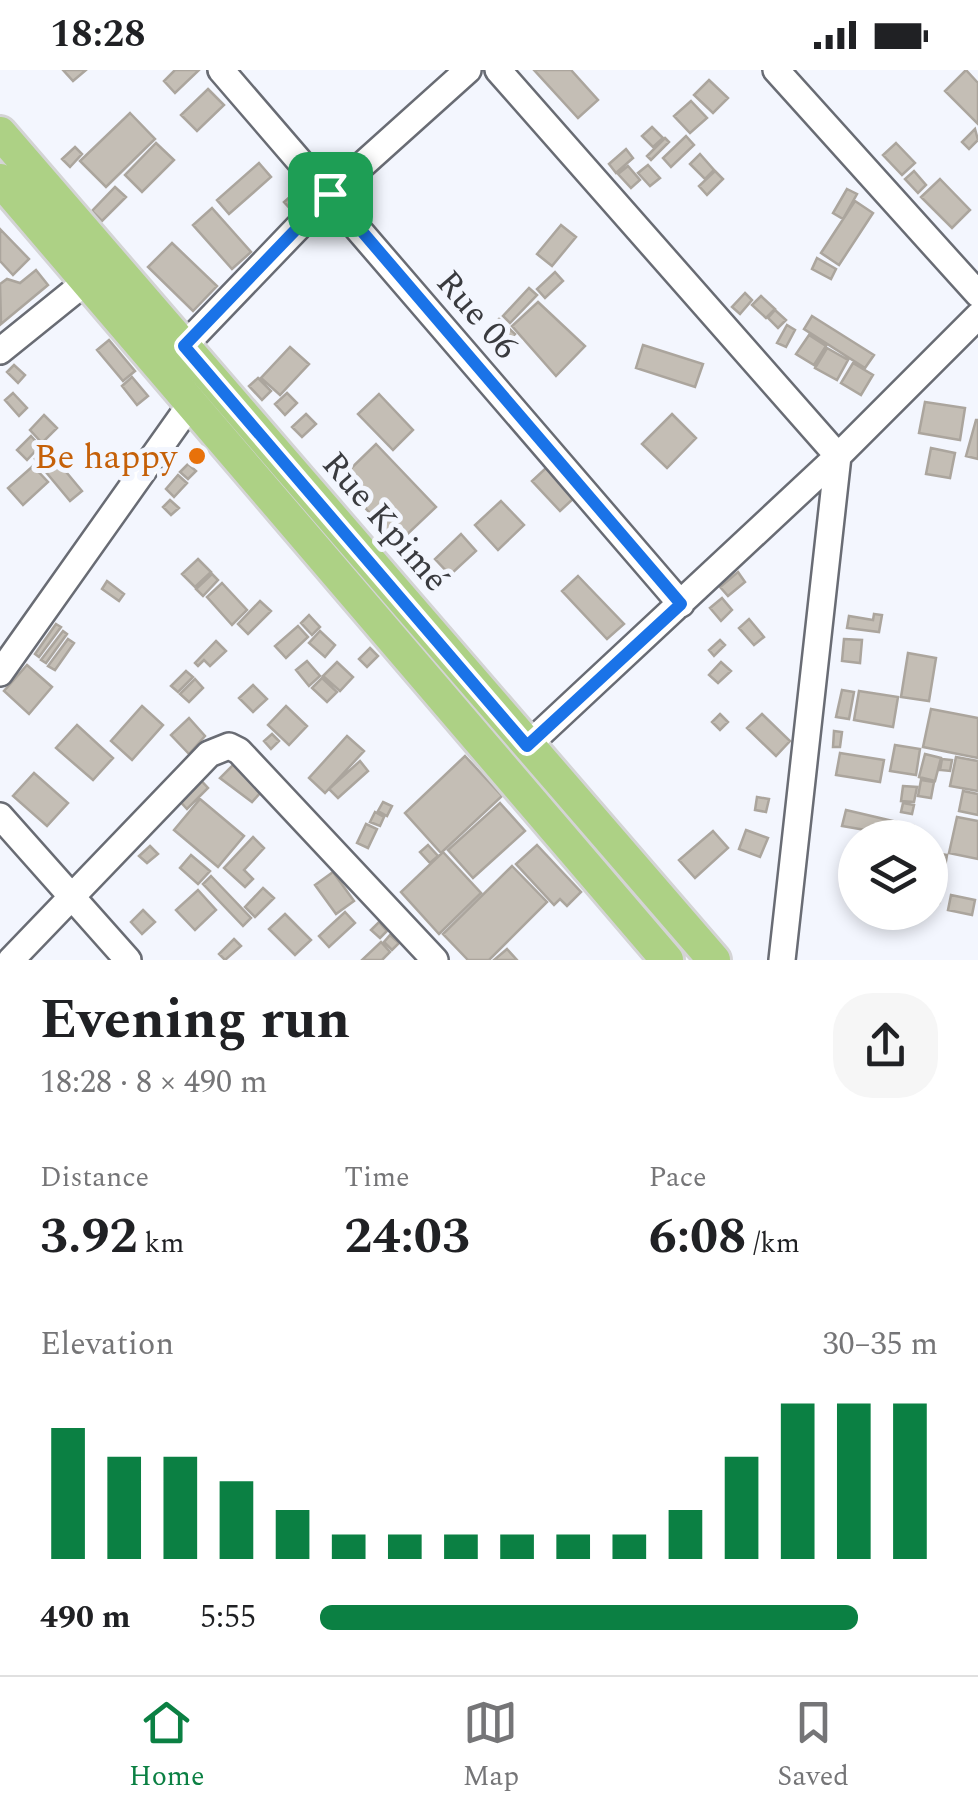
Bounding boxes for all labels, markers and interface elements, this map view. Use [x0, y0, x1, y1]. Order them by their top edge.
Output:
text: 18:28 [50, 6, 145, 64]
pin [288, 152, 373, 237]
icon: arrive [303, 167, 358, 222]
street label: Rue 06 [423, 259, 531, 371]
place label: Be happy [34, 431, 178, 484]
street label: Rue Kpimé [309, 440, 461, 604]
marker: Be happy [186, 445, 208, 467]
map controls [838, 820, 948, 930]
button: layers [838, 820, 948, 930]
text: Evening run [40, 979, 350, 1062]
button: share [833, 993, 938, 1098]
text: 18:28 · 8 × 490 m [40, 1058, 268, 1107]
text: Distance [40, 1156, 149, 1199]
text: Time [344, 1156, 410, 1199]
text: Pace [649, 1156, 707, 1199]
text: 3.92 [40, 1199, 138, 1275]
text: 24:03 [344, 1199, 470, 1275]
text: 6:08 [649, 1199, 746, 1275]
text: km [138, 1222, 184, 1265]
text: /km [746, 1222, 800, 1265]
text: Elevation [40, 1320, 174, 1369]
text: 30–35 m [822, 1320, 938, 1369]
text: 490 m [40, 1593, 131, 1642]
text: 5:55 [200, 1593, 256, 1642]
tab: Home [129, 1695, 205, 1798]
tab: Map [463, 1695, 519, 1798]
tab: Saved [777, 1695, 849, 1798]

